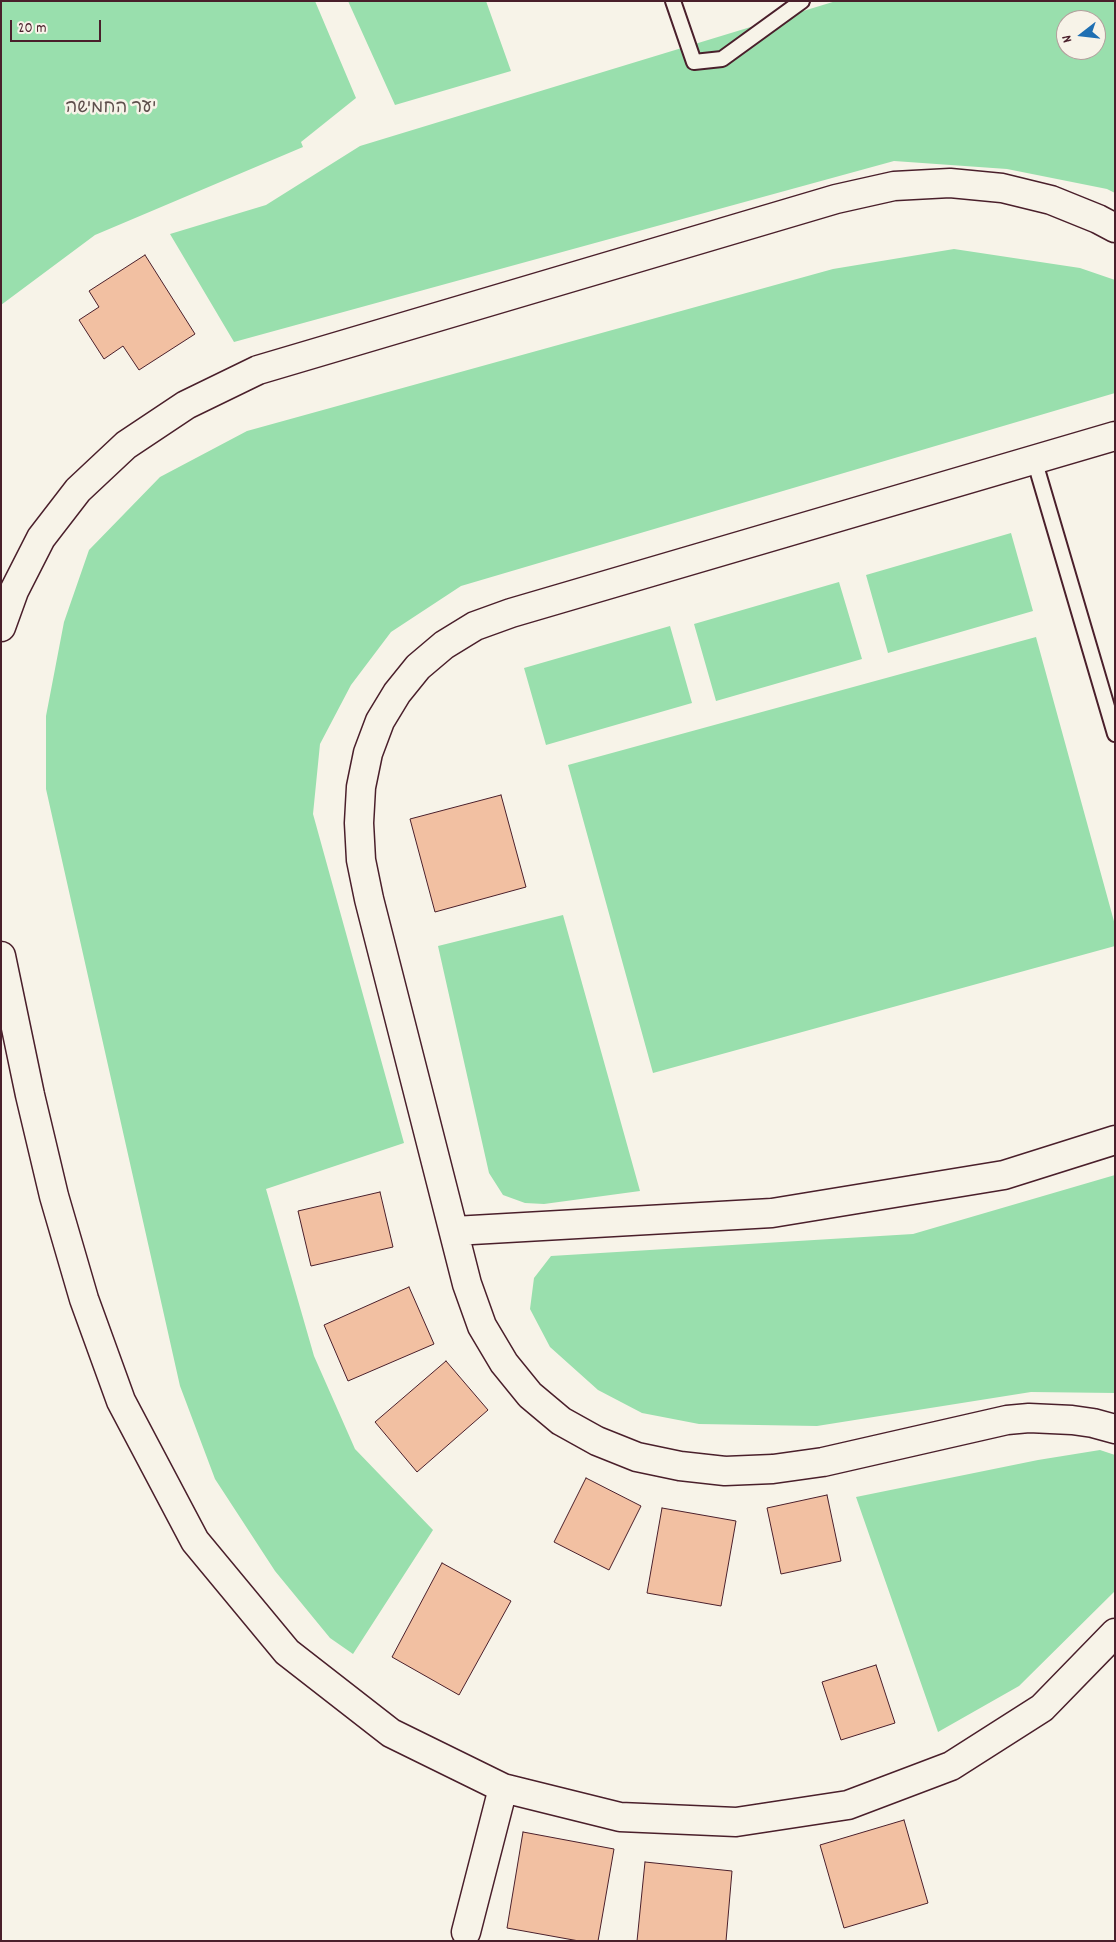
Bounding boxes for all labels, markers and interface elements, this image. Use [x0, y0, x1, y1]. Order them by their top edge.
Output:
scale bar [12, 10, 104, 42]
north arrow [1056, 10, 1106, 60]
text: 20 m [18, 18, 46, 40]
text: N [1057, 33, 1078, 45]
park label: יער החמישה [66, 99, 156, 121]

